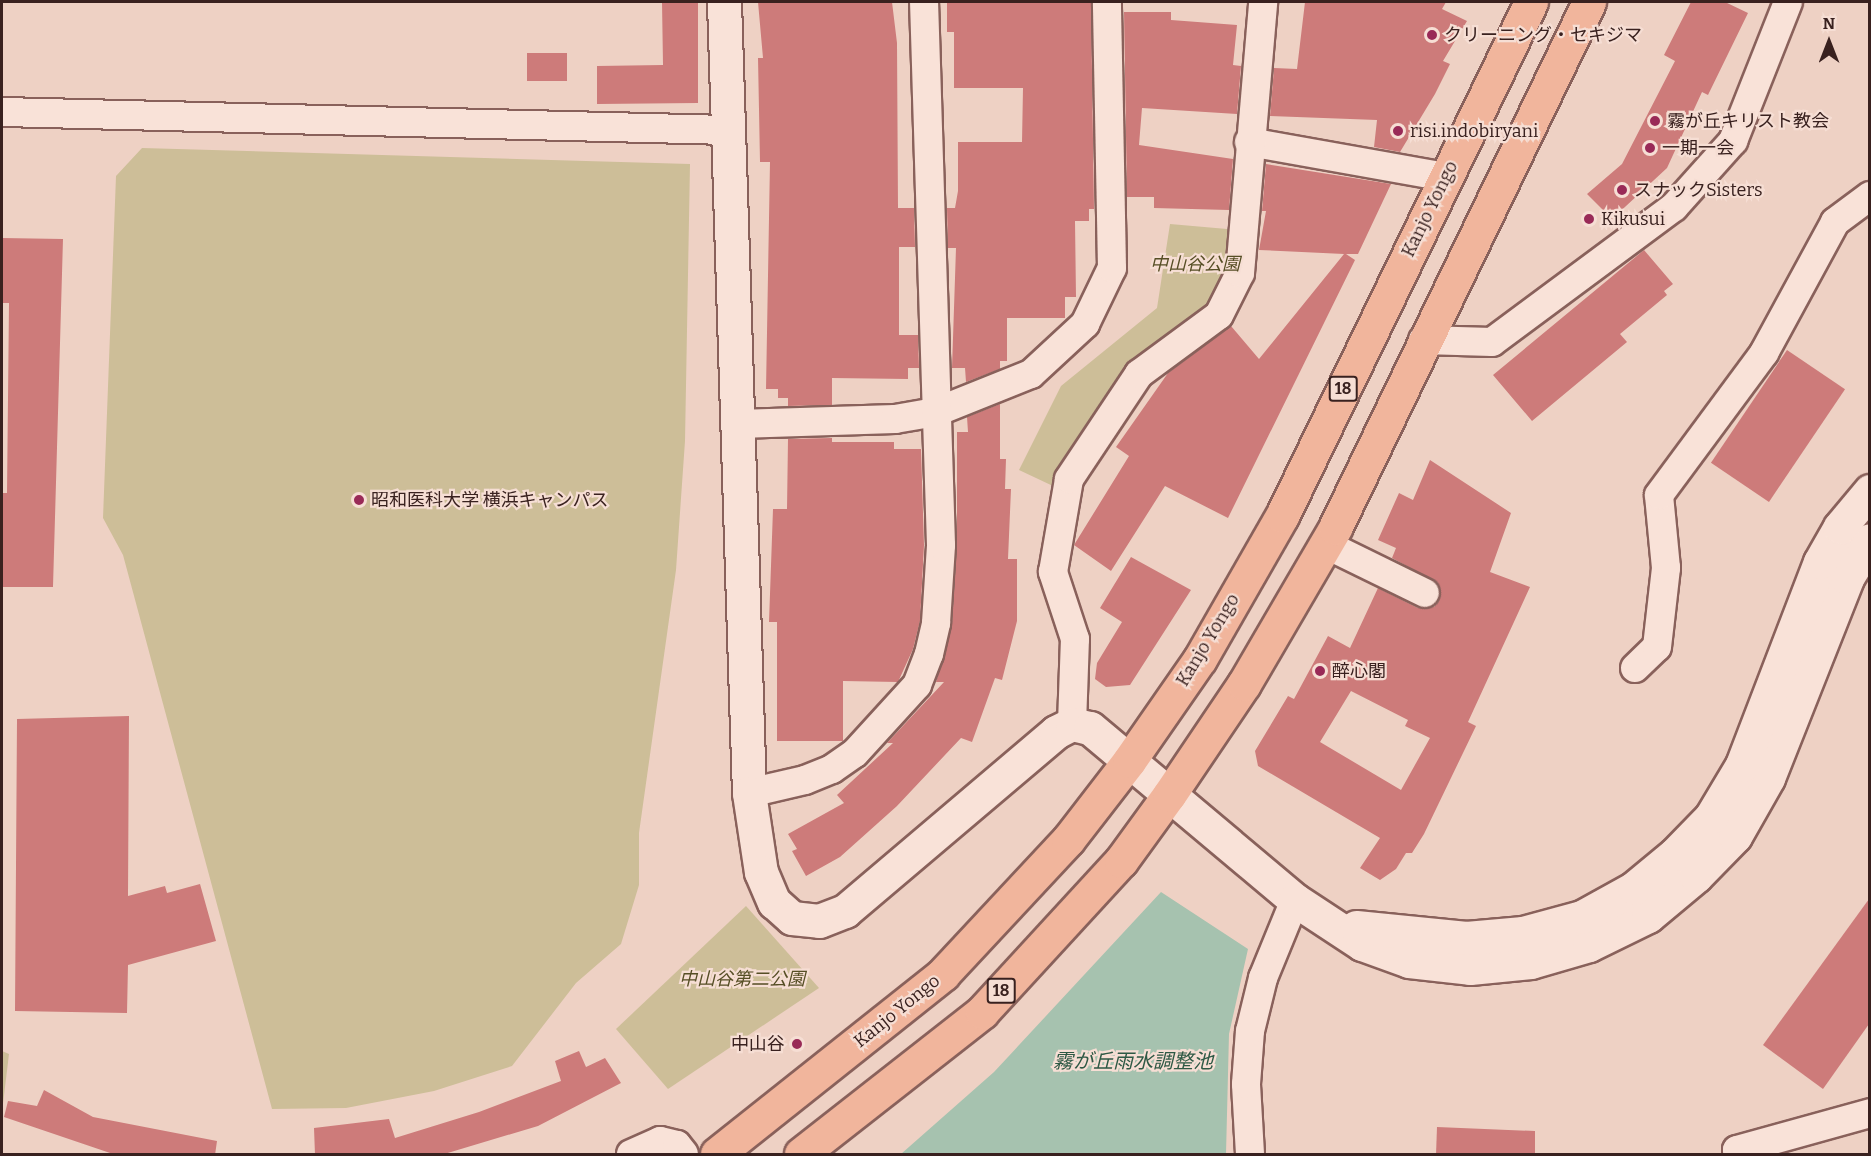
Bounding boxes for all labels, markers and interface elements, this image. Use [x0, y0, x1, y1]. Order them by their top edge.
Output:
north arrow [1799, 12, 1859, 72]
text: N [1823, 14, 1835, 33]
place label: クリーニング・セキジマ [1444, 24, 1642, 46]
marker: クリーニング・セキジマ [1425, 28, 1439, 42]
place label: 霧が丘キリスト教会 [1667, 110, 1829, 132]
marker: 霧が丘キリスト教会 [1648, 114, 1662, 128]
place label: risi.indobiryani [1410, 120, 1538, 142]
marker: risi.indobiryani [1391, 124, 1405, 138]
place label: 一期一会 [1662, 137, 1734, 159]
marker: 一期一会 [1643, 141, 1657, 155]
street label: Kanjo Yongo [1397, 157, 1463, 261]
place label: スナックSisters [1634, 179, 1763, 201]
marker: スナックSisters [1615, 183, 1629, 197]
place label: Kikusui [1601, 208, 1665, 230]
marker: Kikusui [1582, 212, 1596, 226]
park label: 中山谷公園 [1150, 253, 1240, 275]
road number: 18 [1328, 376, 1358, 402]
place label: 昭和医科大学 横浜キャンパス [371, 489, 609, 511]
marker: 昭和医科大学 横浜キャンパス [352, 493, 366, 507]
street label: Kanjo Yongo [1172, 590, 1244, 690]
place label: 醉心閣 [1332, 660, 1386, 682]
marker: 醉心閣 [1313, 664, 1327, 678]
park label: 中山谷第二公園 [679, 968, 805, 990]
street label: Kanjo Yongo [850, 970, 944, 1052]
road number: 18 [986, 978, 1016, 1004]
place label: 中山谷 [731, 1033, 785, 1055]
marker: 中山谷 [790, 1037, 804, 1051]
water label: 霧が丘雨水調整池 [1053, 1049, 1213, 1073]

